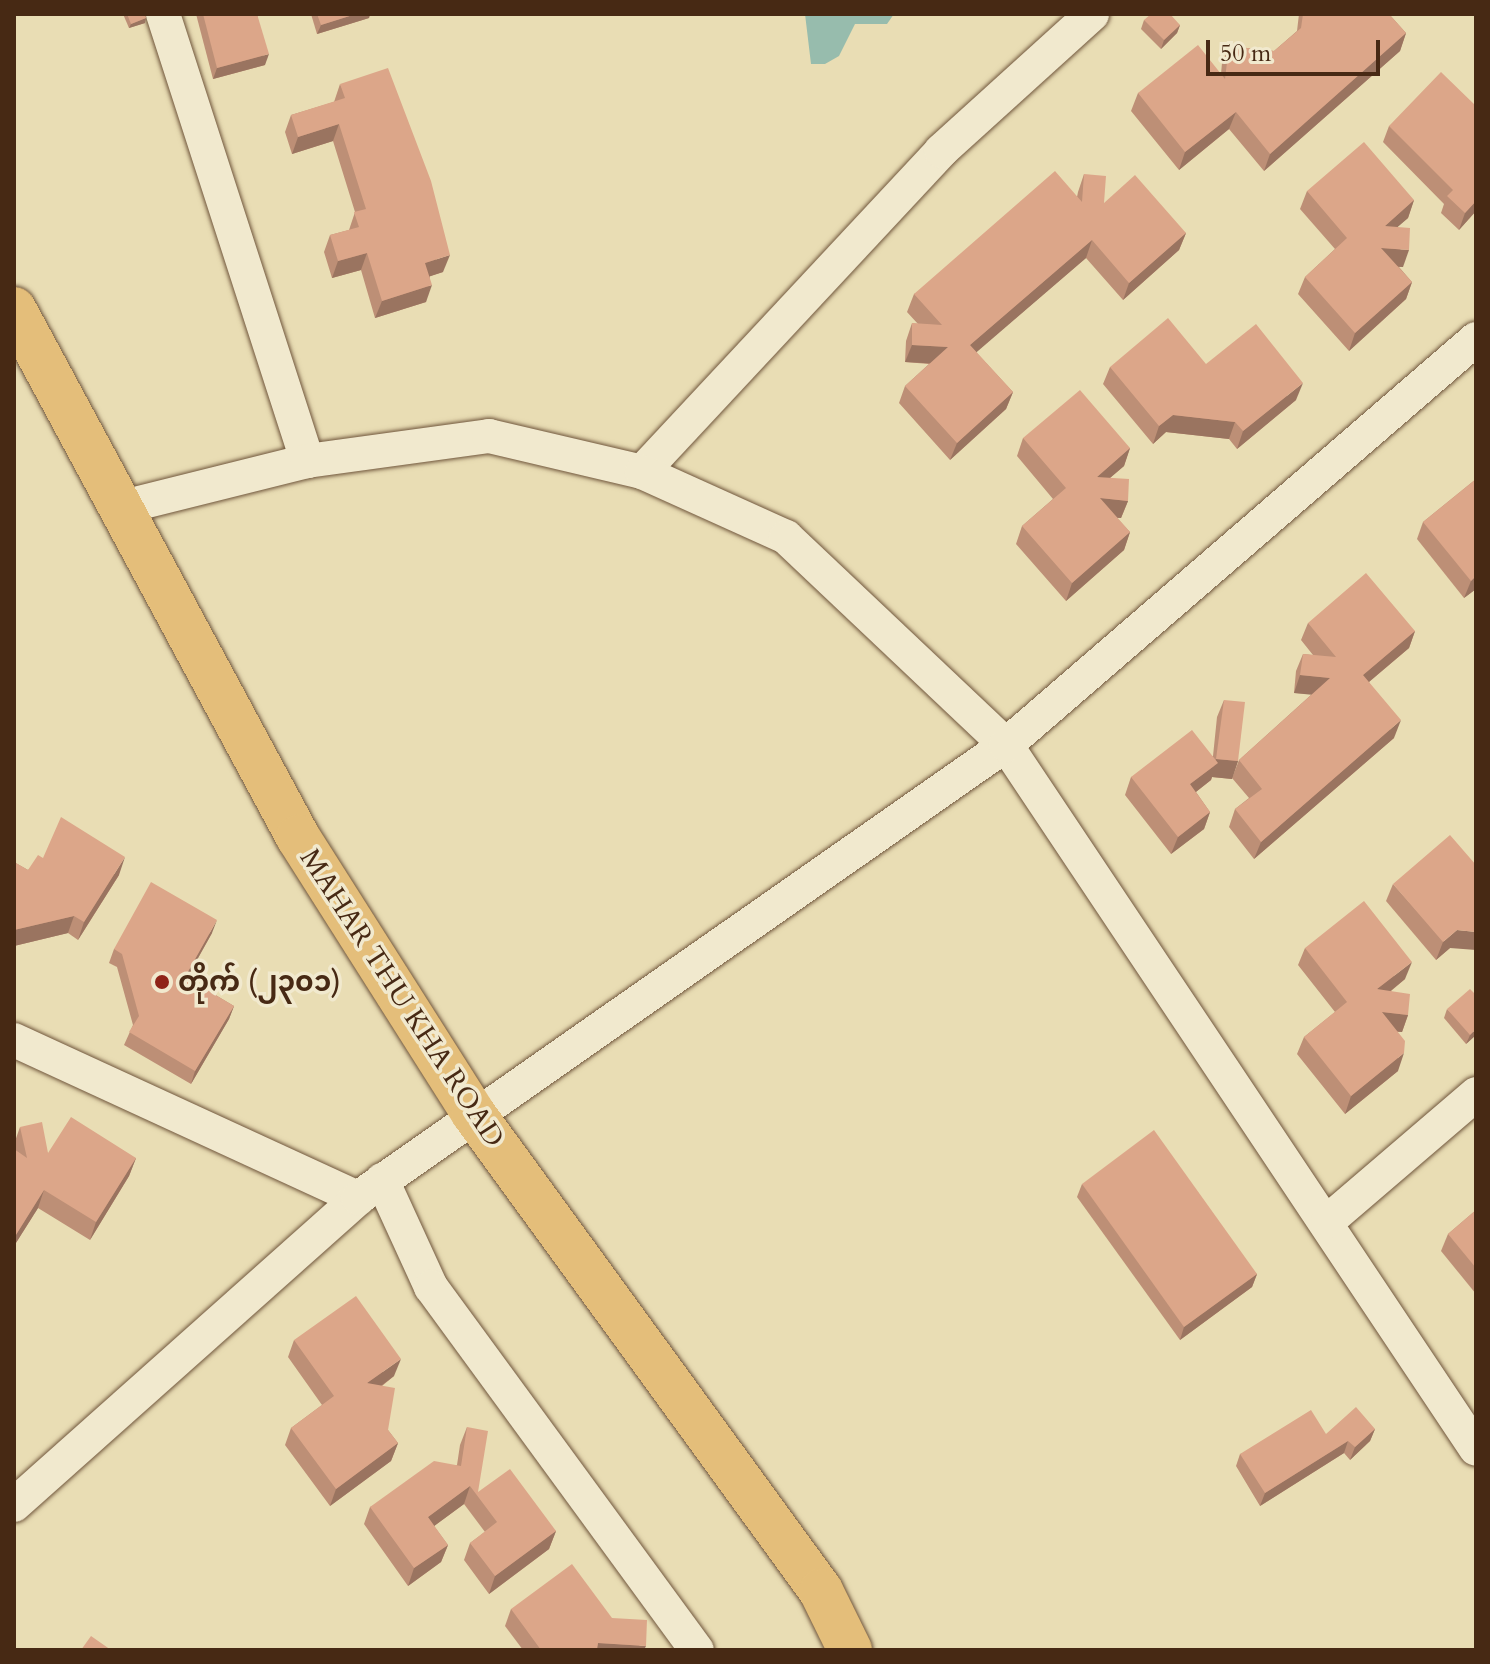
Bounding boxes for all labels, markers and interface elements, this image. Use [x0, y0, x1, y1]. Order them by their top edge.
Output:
scale bar [1210, 24, 1384, 74]
text: 50 m [1220, 37, 1271, 70]
street label: MAHAR THU KHA ROAD [293, 843, 511, 1153]
place label: တိုက် (၂၃၀၁) [178, 965, 341, 999]
marker: တိုက် (၂၃၀၁) [153, 973, 171, 991]

